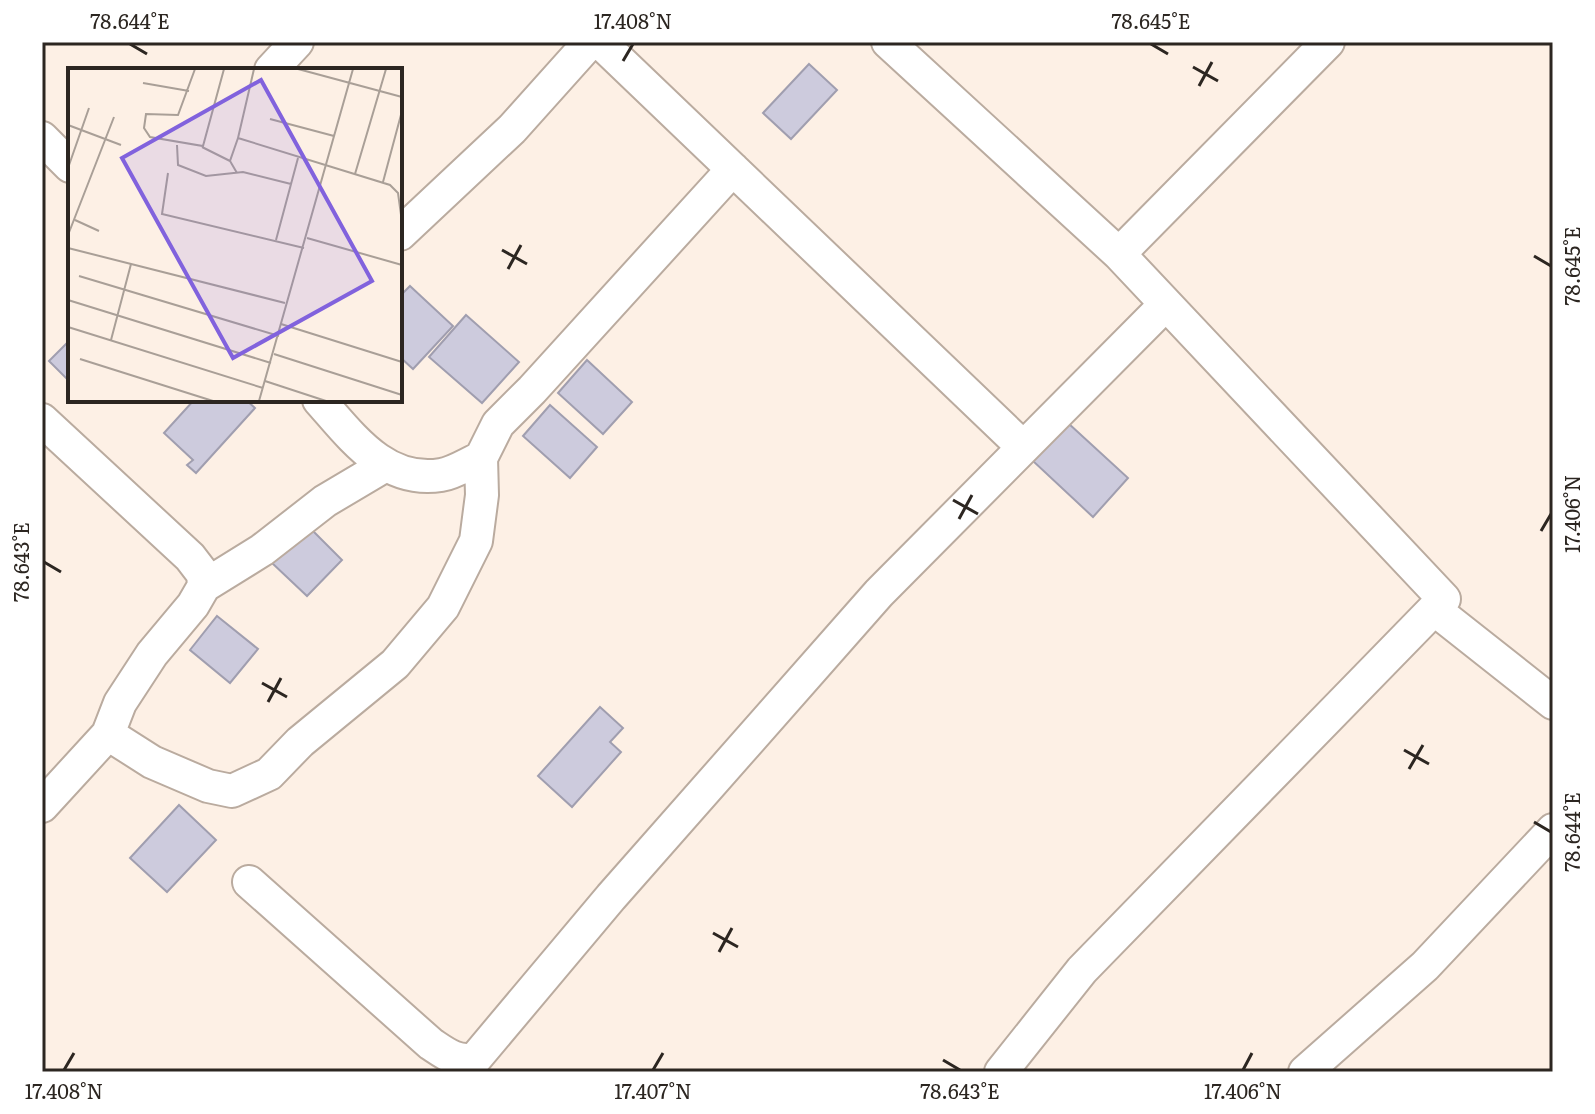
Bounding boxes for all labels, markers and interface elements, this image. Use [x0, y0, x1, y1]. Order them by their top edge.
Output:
text: 78.644°E [90, 5, 170, 35]
text: 17.408°N [594, 5, 672, 35]
text: 78.645°E [1111, 5, 1191, 35]
inset map [68, 68, 402, 402]
text: 78.645°E [1556, 226, 1586, 306]
text: 17.406°N [1556, 475, 1586, 553]
text: 78.643°E [5, 522, 35, 602]
text: 78.644°E [1556, 792, 1586, 872]
text: 17.408°N [25, 1075, 103, 1105]
text: 17.407°N [614, 1075, 692, 1105]
text: 78.643°E [920, 1075, 1000, 1105]
text: 17.406°N [1204, 1075, 1282, 1105]

